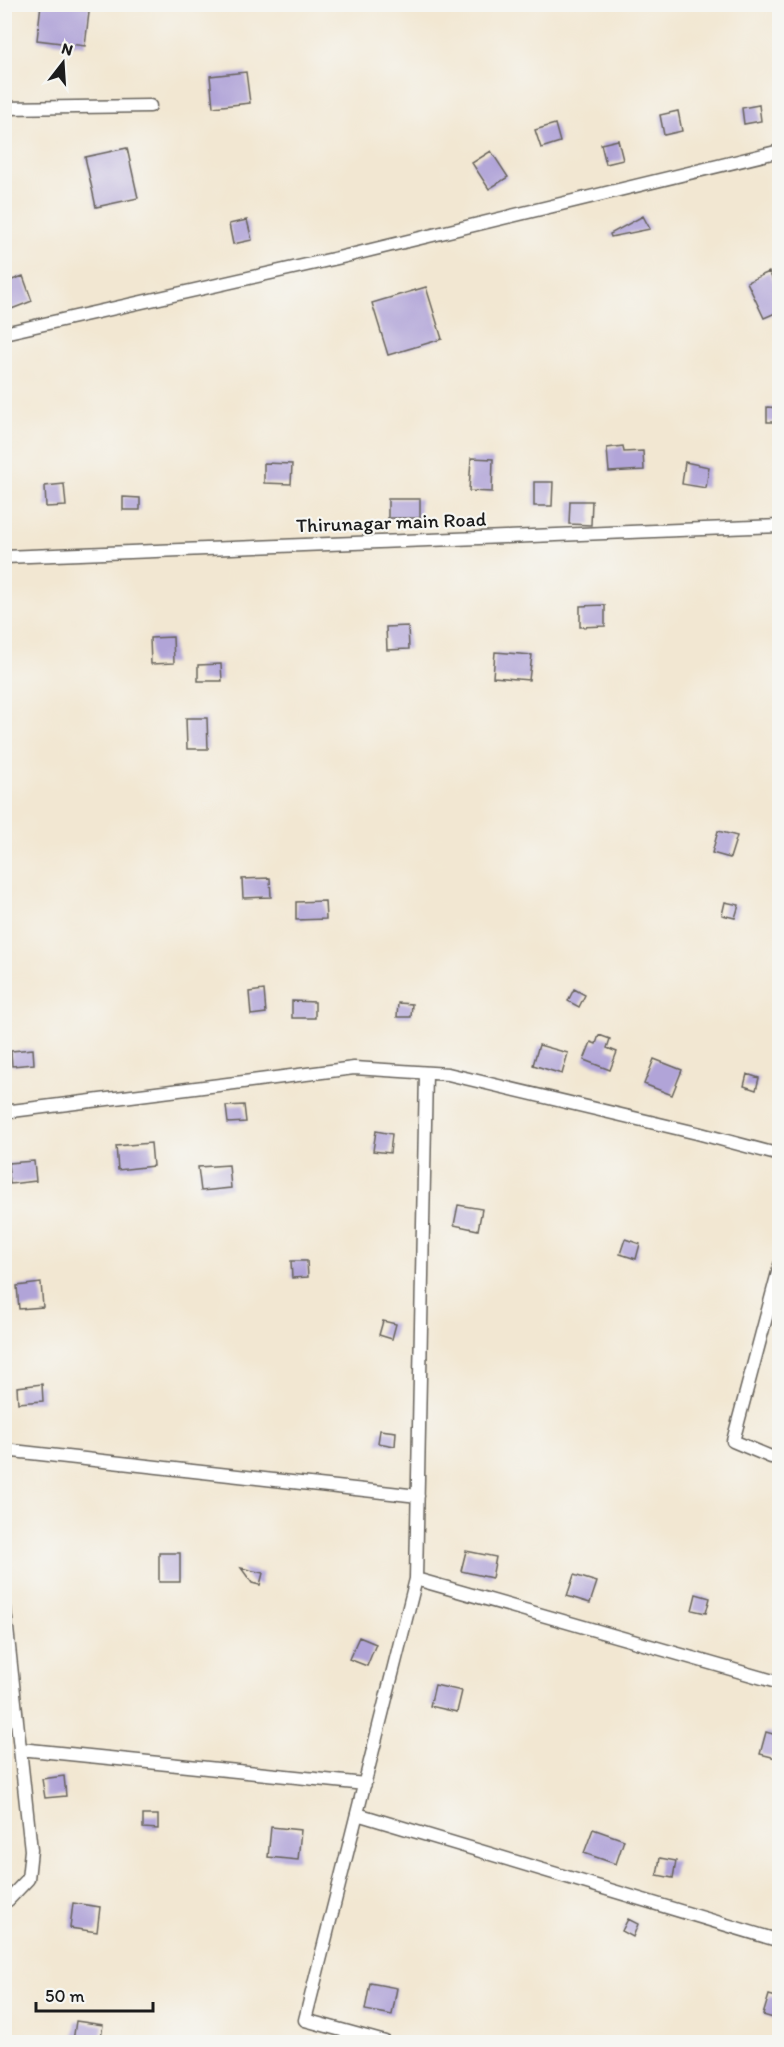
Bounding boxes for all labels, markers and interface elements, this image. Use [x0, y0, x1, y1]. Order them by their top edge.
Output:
north arrow [33, 33, 93, 93]
text: N [59, 38, 75, 60]
street label: Thirunagar main Road [295, 507, 487, 537]
scale bar [36, 1975, 153, 2013]
text: 50 m [45, 1985, 85, 2007]

